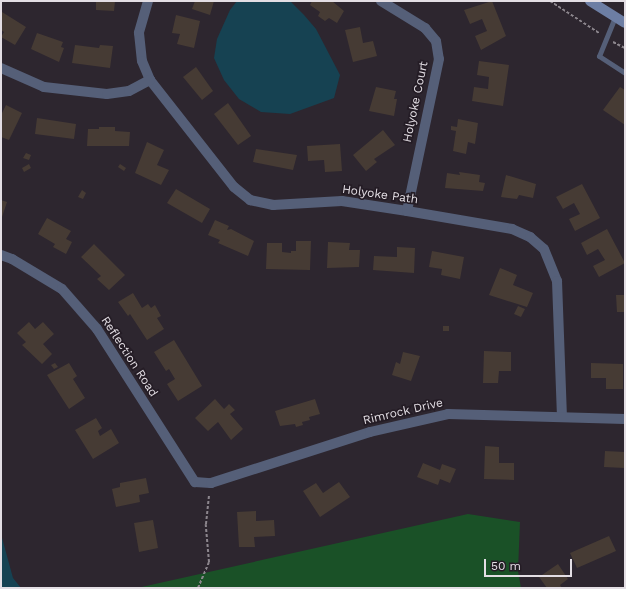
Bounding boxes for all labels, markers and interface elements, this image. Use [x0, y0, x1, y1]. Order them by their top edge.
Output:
street label: Holyoke Court [400, 60, 432, 144]
street label: Holyoke Path [341, 183, 419, 207]
street label: Reflection Road [98, 314, 160, 400]
street label: Rimrock Drive [361, 396, 445, 428]
scale bar [486, 551, 574, 577]
text: 50 m [491, 559, 521, 573]

